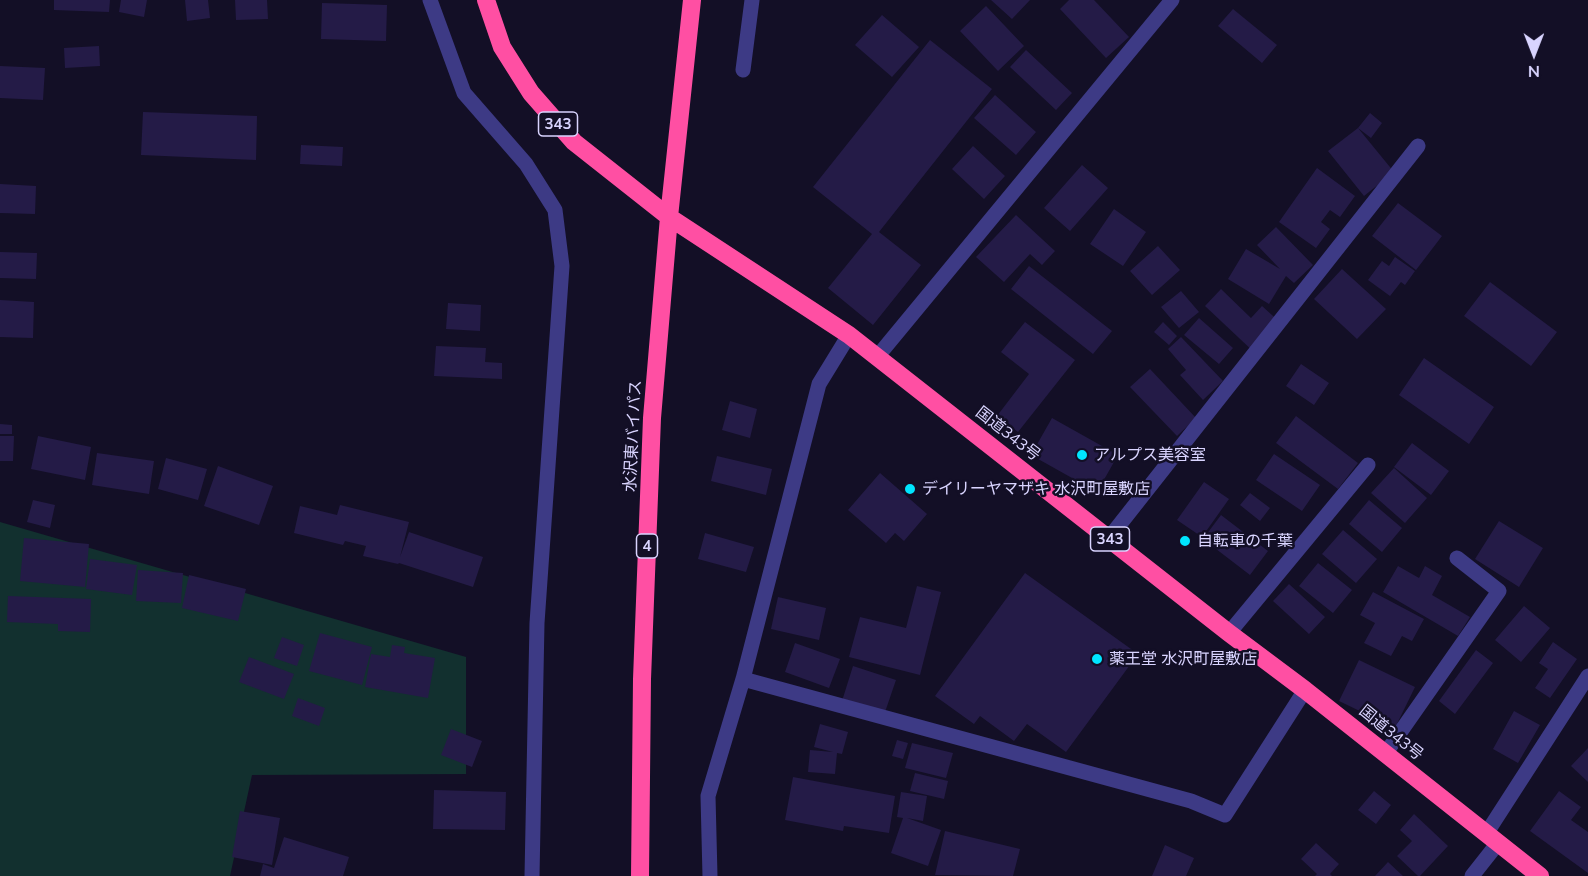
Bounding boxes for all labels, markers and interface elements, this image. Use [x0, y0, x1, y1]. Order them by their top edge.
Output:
north arrow [1504, 24, 1564, 84]
text: N [1528, 62, 1540, 82]
road number: 343 [538, 112, 578, 136]
street label: 水沢東バイパス [620, 380, 646, 492]
street label: 国道343号 [972, 403, 1044, 465]
place label: アルプス美容室 [1094, 445, 1206, 465]
marker: アルプス美容室 [1075, 448, 1089, 462]
place label: デイリーヤマザキ 水沢町屋敷店 [922, 479, 1150, 499]
marker: デイリーヤマザキ 水沢町屋敷店 [903, 482, 917, 496]
road number: 343 [1090, 527, 1130, 551]
place label: 自転車の千葉 [1197, 531, 1293, 551]
road number: 4 [636, 534, 658, 558]
marker: 自転車の千葉 [1178, 534, 1192, 548]
place label: 薬王堂 水沢町屋敷店 [1109, 649, 1257, 669]
marker: 薬王堂 水沢町屋敷店 [1090, 652, 1104, 666]
street label: 国道343号 [1355, 701, 1427, 765]

